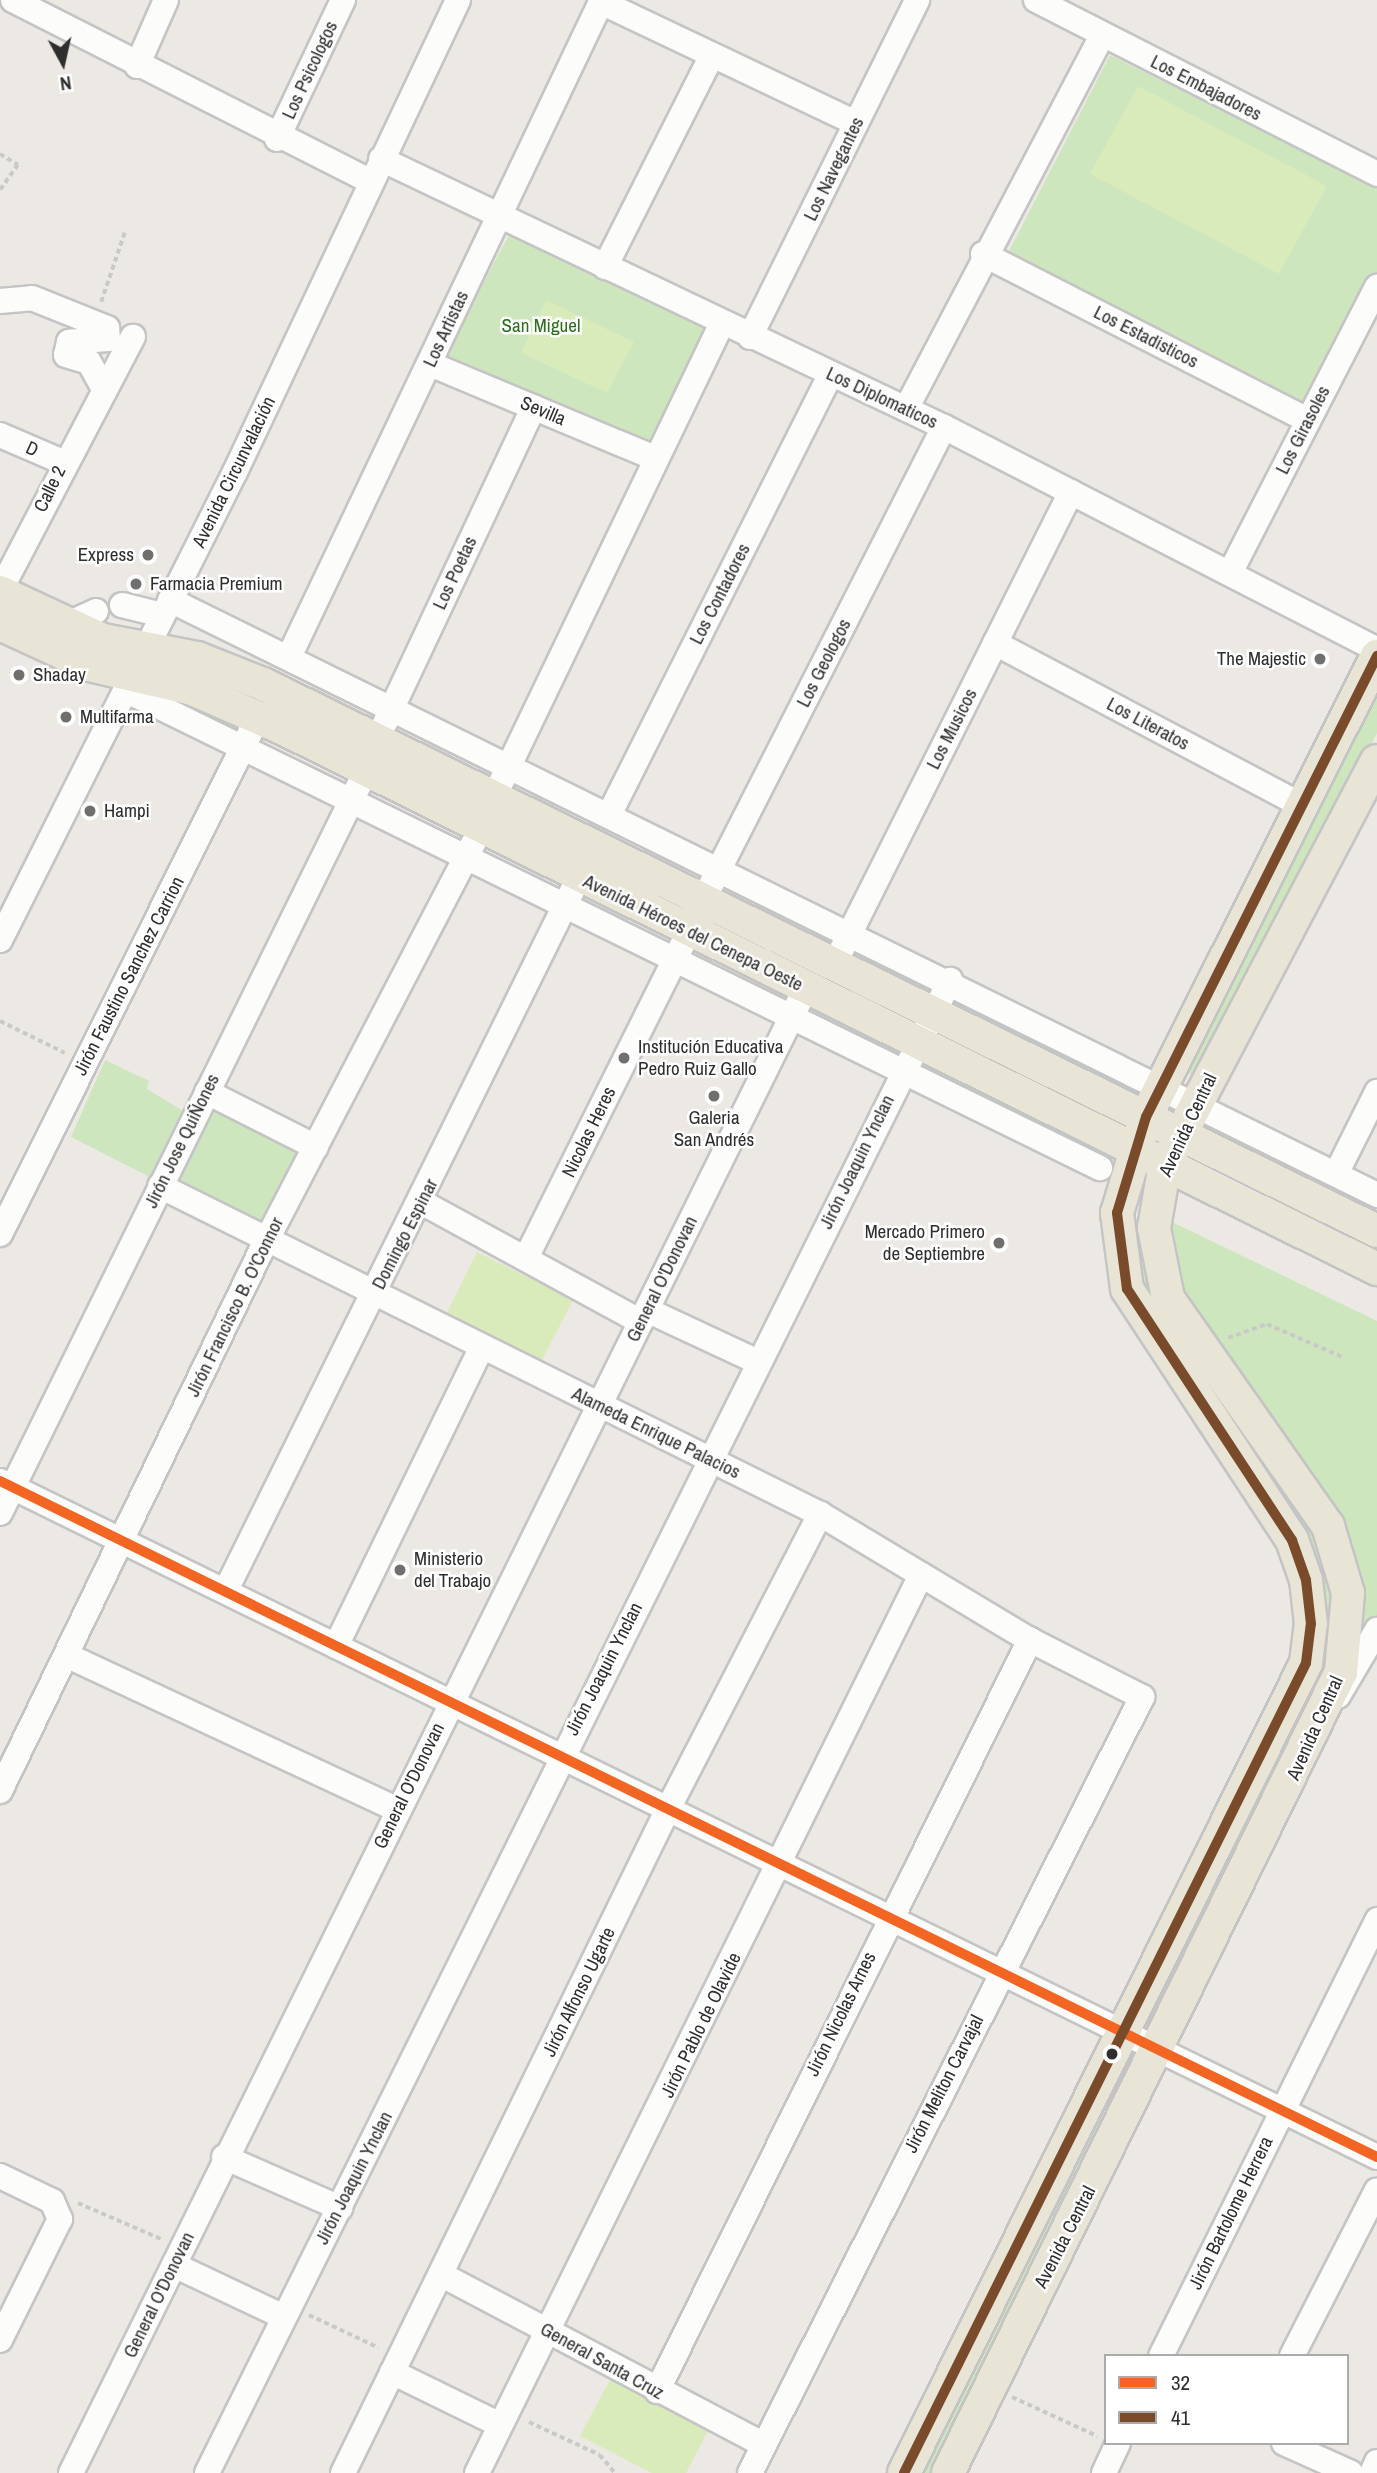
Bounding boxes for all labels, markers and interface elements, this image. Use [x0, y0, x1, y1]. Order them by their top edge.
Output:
street label: Los Psicologos [277, 17, 343, 123]
north arrow [28, 28, 98, 98]
street label: Los Embajadores [1147, 50, 1265, 126]
text: N [59, 70, 73, 97]
street label: Los Navegantes [799, 113, 869, 225]
street label: Los Artistas [418, 287, 474, 371]
street label: Los Estadisticos [1090, 301, 1202, 373]
park label: San Miguel [502, 315, 580, 337]
street label: Los Diplomaticos [823, 362, 941, 434]
street label: Los Girasoles [1271, 382, 1335, 478]
street label: Sevilla [517, 391, 569, 431]
street label: Avenida Circunvalación [188, 393, 280, 551]
street label: D [22, 436, 42, 462]
street label: Calle 2 [29, 462, 71, 516]
street label: Los Poetas [428, 533, 482, 613]
street label: Los Contadores [685, 540, 755, 648]
place label: Express [78, 544, 134, 566]
marker: Express [140, 547, 156, 563]
place label: Farmacia Premium [150, 573, 283, 595]
marker: Farmacia Premium [128, 576, 144, 592]
street label: Los Geologos [792, 615, 856, 711]
place label: The Majestic [1217, 648, 1306, 670]
marker: The Majestic [1312, 651, 1328, 667]
place label: Shaday [33, 664, 86, 686]
marker: Shaday [11, 667, 27, 683]
street label: Los Musicos [922, 685, 982, 773]
street label: Los Literatos [1103, 693, 1193, 755]
place label: Multifarma [80, 706, 154, 728]
marker: Multifarma [58, 709, 74, 725]
place label: Hampi [104, 800, 150, 822]
marker: Hampi [82, 803, 98, 819]
street label: Avenida Héroes del Cenepa Oeste [580, 870, 806, 996]
street label: Jirón Faustino Sanchez Carrion [69, 873, 189, 1079]
place label: Institución Educativa Pedro Ruiz Gallo [638, 1036, 784, 1080]
marker: Institución Educativa Pedro Ruiz Gallo [616, 1050, 632, 1066]
street label: Jirón Jose QuiÑones [140, 1070, 224, 1212]
street label: Avenida Central [1154, 1070, 1222, 1180]
street label: Nicolas Heres [557, 1083, 621, 1181]
marker: Galeria San Andrés [706, 1088, 722, 1104]
street label: Jirón Joaquin Ynclan [815, 1091, 899, 1233]
place label: Galeria San Andrés [673, 1107, 755, 1151]
street label: Domingo Espinar [367, 1175, 443, 1293]
street label: General O'Donovan [622, 1212, 702, 1346]
street label: Jirón Francisco B. O'Connor [182, 1213, 288, 1401]
place label: Mercado Primero de Septiembre [865, 1221, 985, 1265]
marker: Mercado Primero de Septiembre [991, 1235, 1007, 1251]
street label: Alameda Enrique Palacios [568, 1382, 744, 1484]
place label: Ministerio del Trabajo [414, 1548, 491, 1592]
marker: Ministerio del Trabajo [392, 1562, 408, 1578]
street label: Jirón Joaquin Ynclan [561, 1599, 647, 1739]
street label: Avenida Central [1282, 1672, 1348, 1784]
street label: General O'Donovan [369, 1719, 449, 1853]
street label: Jirón Alfonso Ugarte [538, 1923, 620, 2061]
street label: Jirón Nicolas Arnes [801, 1948, 881, 2080]
street label: Jirón Pablo de Olavide [656, 1949, 746, 2101]
street label: Jirón Meliton Carvajal [899, 2011, 989, 2157]
unlabelled marker [1105, 2047, 1119, 2061]
street label: Jirón Joaquin Ynclan [311, 2108, 397, 2248]
street label: Jirón Bartolome Herrera [1184, 2133, 1278, 2293]
street label: Avenida Central [1030, 2182, 1100, 2292]
street label: General O'Donovan [119, 2228, 199, 2362]
street label: General Santa Cruz [536, 2318, 668, 2404]
legend [1104, 2354, 1349, 2445]
text: 32 [1171, 2368, 1190, 2397]
text: 41 [1171, 2403, 1190, 2432]

